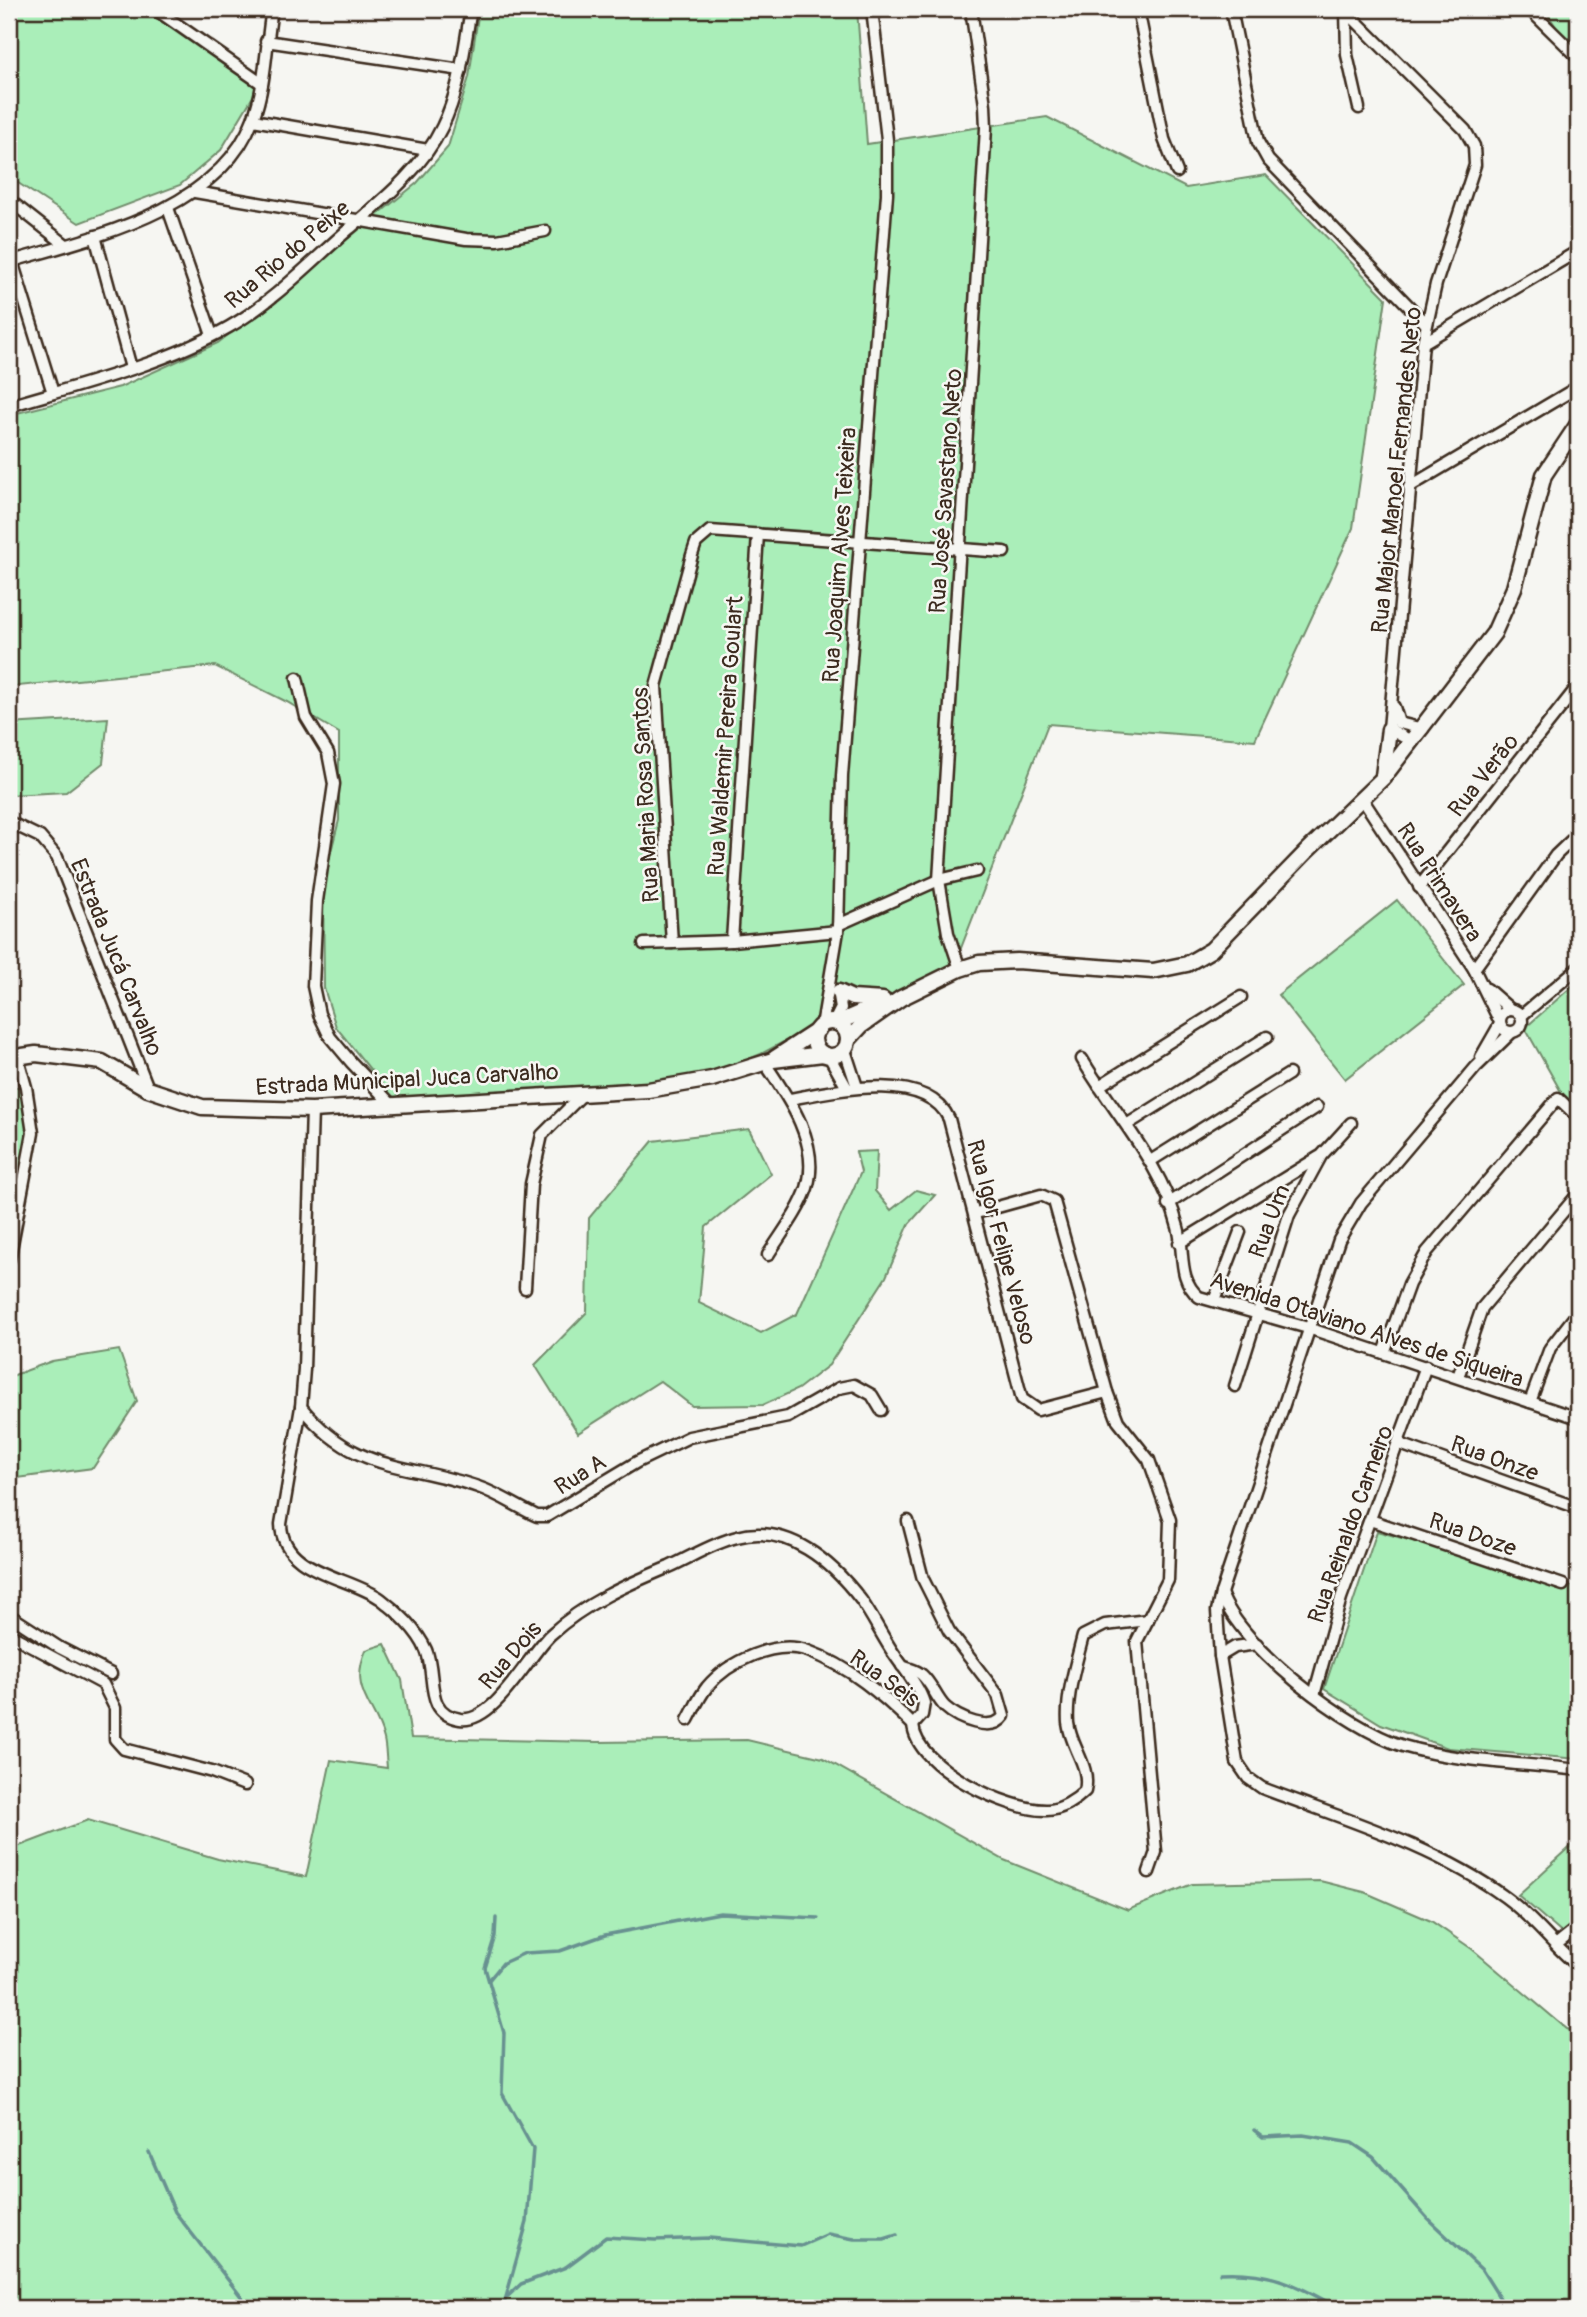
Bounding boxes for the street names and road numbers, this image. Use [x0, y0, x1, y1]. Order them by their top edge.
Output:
street label: Rua Rio do Peixe [219, 193, 356, 315]
street label: Rua Major Manoel Fernandes Neto [1365, 305, 1428, 635]
street label: Rua José Savastano Neto [922, 368, 969, 614]
street label: Rua Joaquim Alves Teixeira [816, 426, 863, 684]
street label: Rua Waldemir Pereira Goulart [701, 594, 750, 877]
street label: Rua Maria Rosa Santos [625, 687, 666, 903]
street label: Rua Verão [1442, 728, 1525, 823]
street label: Rua Primavera [1390, 817, 1489, 947]
street label: Estrada Jucá Carvalho [64, 854, 169, 1060]
street label: Estrada Municipal Juca Carvalho [255, 1057, 559, 1102]
street label: Rua Igor Felipe Veloso [960, 1136, 1043, 1348]
street label: Rua Um [1242, 1180, 1297, 1262]
street label: Avenida Otaviano Alves de Siqueira [1206, 1265, 1527, 1394]
street label: Rua Reinaldo Carneiro [1301, 1421, 1400, 1627]
street label: Rua Onze [1447, 1429, 1543, 1488]
street label: Rua A [549, 1447, 612, 1501]
street label: Rua Doze [1425, 1506, 1521, 1563]
street label: Rua Dois [473, 1615, 548, 1696]
street label: Rua Seis [844, 1643, 925, 1714]

